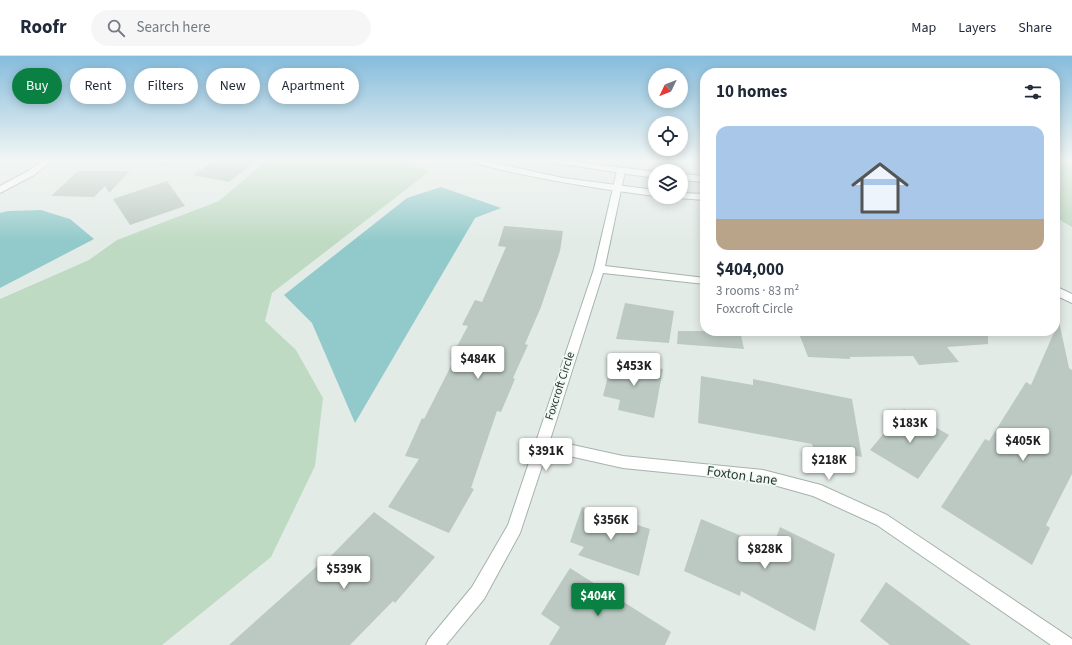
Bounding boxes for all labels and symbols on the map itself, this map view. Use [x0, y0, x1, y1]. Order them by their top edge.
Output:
north arrow [648, 68, 688, 108]
pin: $484K [450, 346, 506, 380]
street label: Foxcroft Circle [541, 350, 579, 422]
pin: $453K [606, 353, 662, 387]
pin: $183K [882, 410, 938, 444]
pin: $405K [995, 428, 1051, 462]
pin: $391K [518, 438, 574, 472]
pin: $218K [801, 447, 857, 481]
street label: Foxton Lane [705, 461, 779, 491]
pin: $356K [583, 507, 639, 541]
pin: $828K [737, 536, 793, 570]
pin: $539K [316, 556, 372, 590]
pin: $404K [570, 583, 626, 617]

